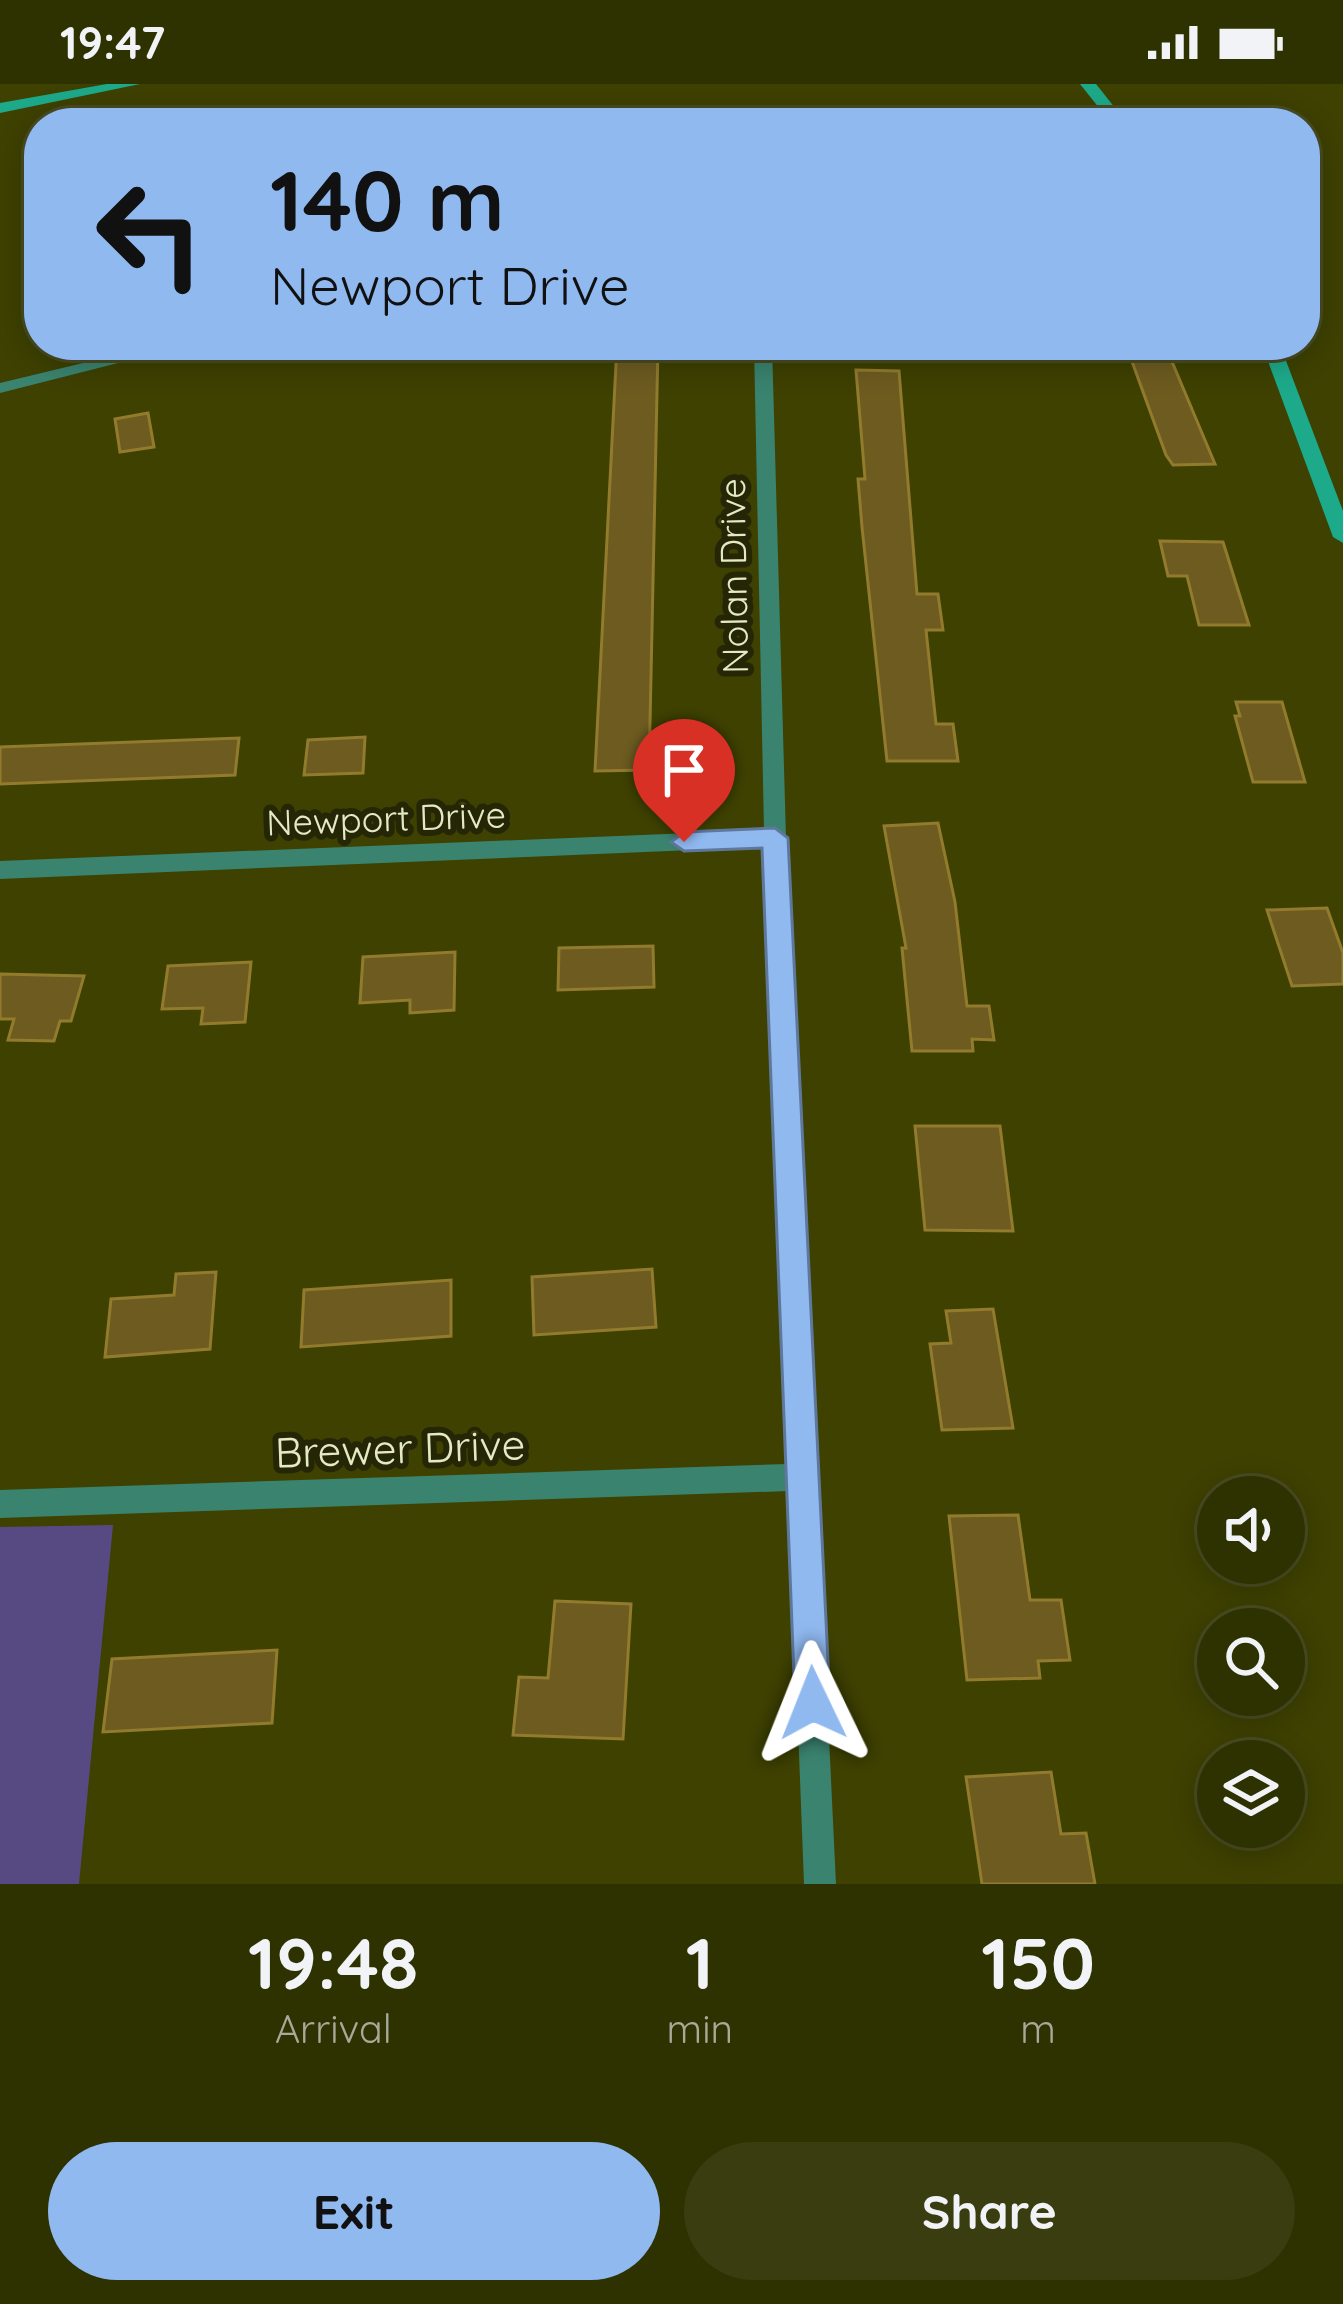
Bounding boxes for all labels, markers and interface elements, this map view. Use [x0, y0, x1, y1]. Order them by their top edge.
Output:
text: 19:47 [60, 14, 165, 70]
text: 140 m [270, 147, 505, 252]
icon: left [72, 156, 228, 312]
text: Newport Drive [270, 251, 630, 319]
street label: Nolan Drive [709, 478, 757, 674]
pin [633, 719, 735, 842]
icon: arrive [651, 737, 717, 803]
street label: Newport Drive [265, 791, 507, 845]
street label: Brewer Drive [274, 1417, 526, 1479]
map controls [1197, 1476, 1305, 1848]
button: sound [1197, 1476, 1305, 1584]
button: search [1197, 1608, 1305, 1716]
position arrow [750, 1640, 876, 1766]
button: layers [1197, 1740, 1305, 1848]
text: 19:48 [248, 1917, 418, 2007]
text: 1 [686, 1917, 714, 2007]
text: 150 [981, 1917, 1095, 2007]
text: Arrival [275, 2004, 392, 2053]
text: min [667, 2004, 733, 2053]
text: m [1020, 2004, 1056, 2053]
button: Exit [48, 2142, 660, 2280]
button: Share [684, 2142, 1295, 2280]

